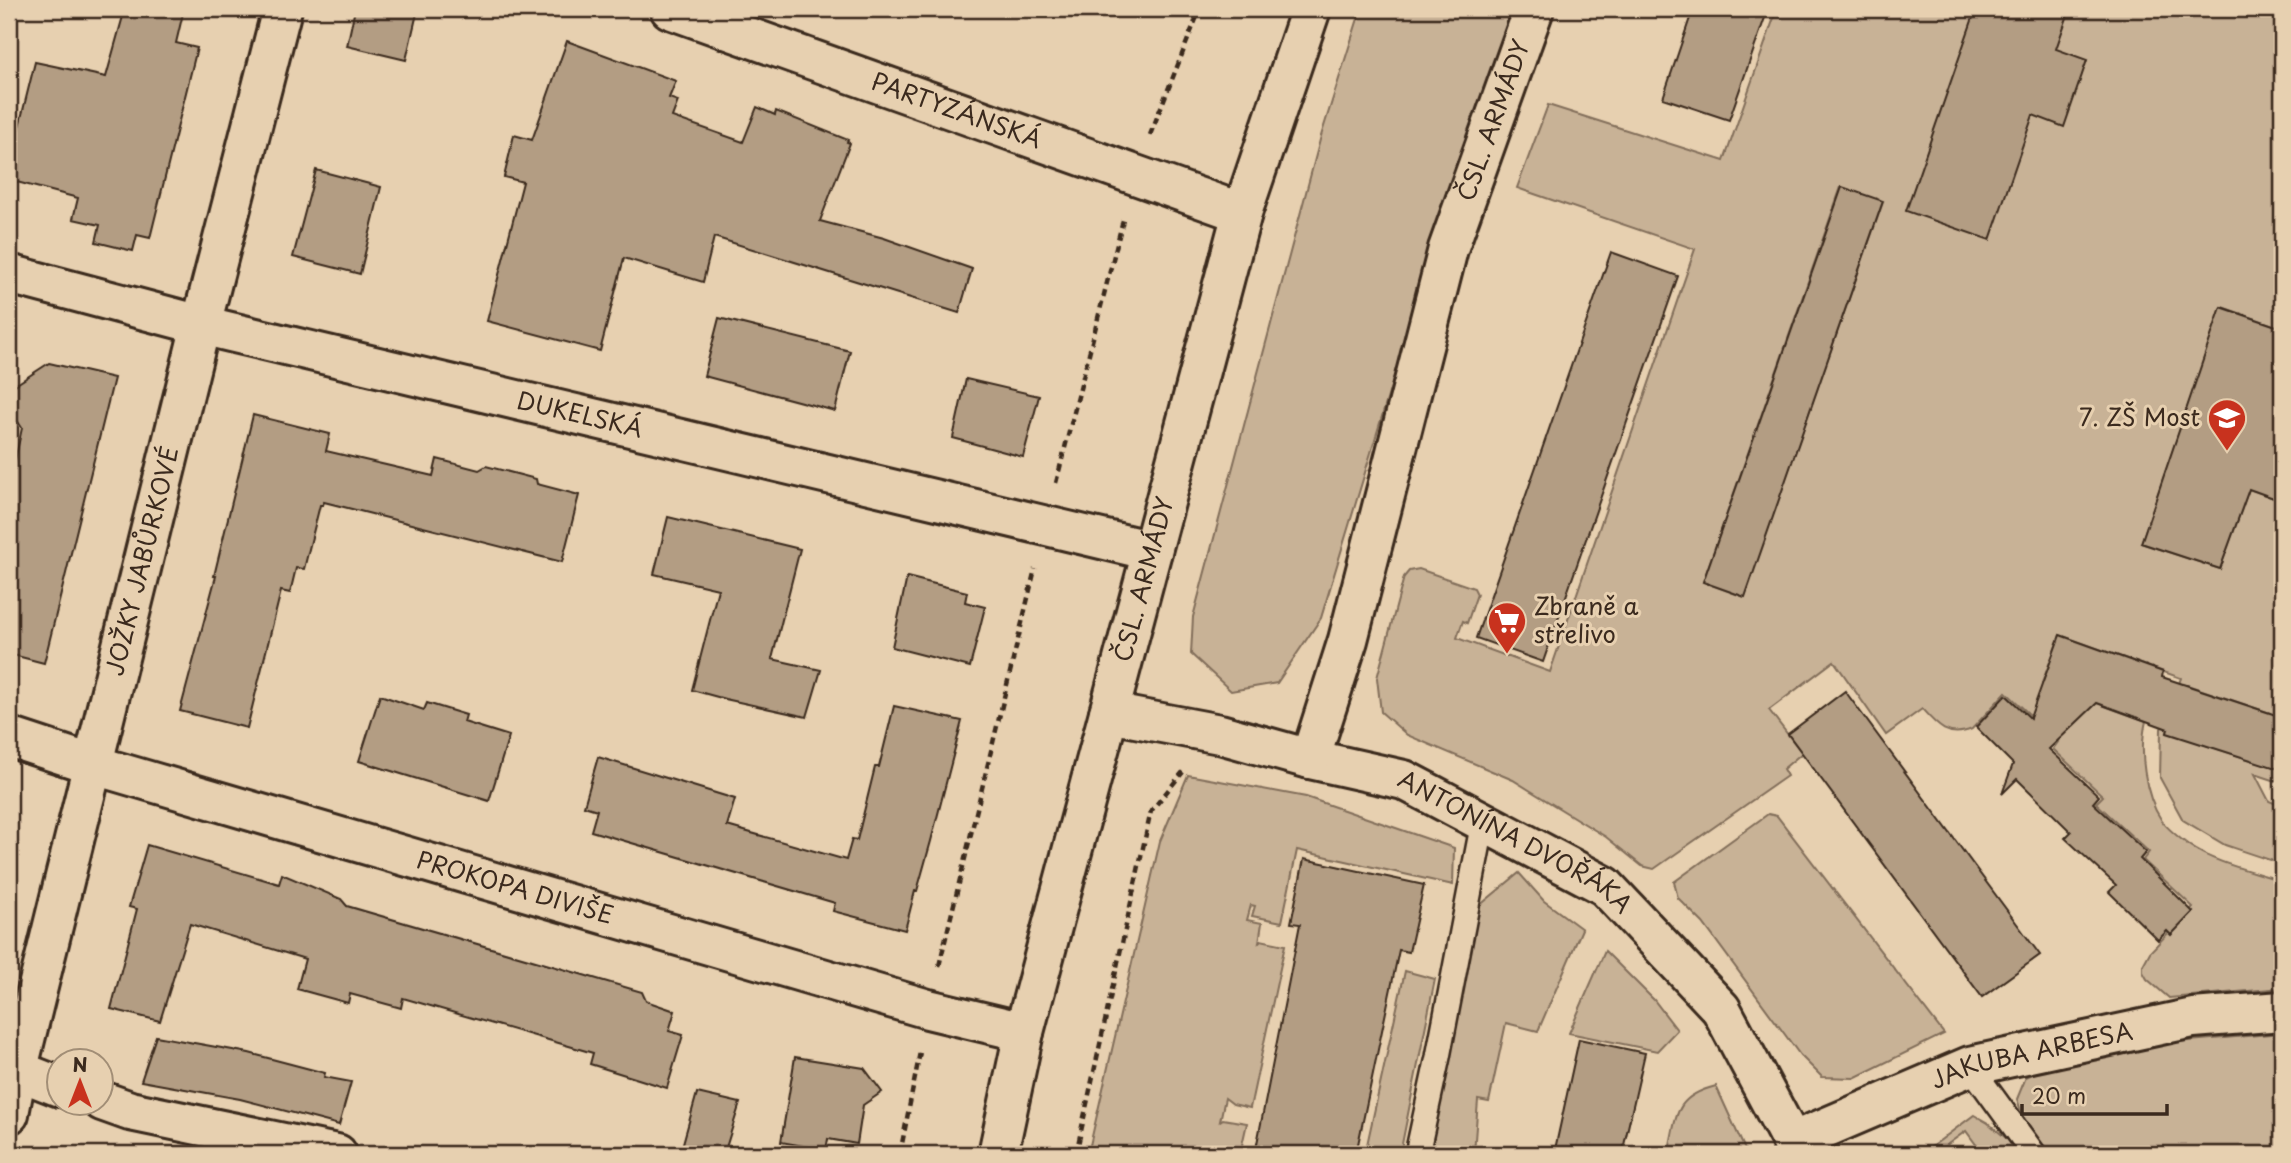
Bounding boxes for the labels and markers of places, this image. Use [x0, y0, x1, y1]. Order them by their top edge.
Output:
school or university icon: 7. ZŠ Most [2206, 397, 2248, 452]
place label: 7. ZŠ Most [2079, 398, 2200, 434]
place label: Zbraně a střelivo [1534, 587, 1638, 651]
supermarket icon: Zbraně a střelivo [1486, 600, 1528, 655]

